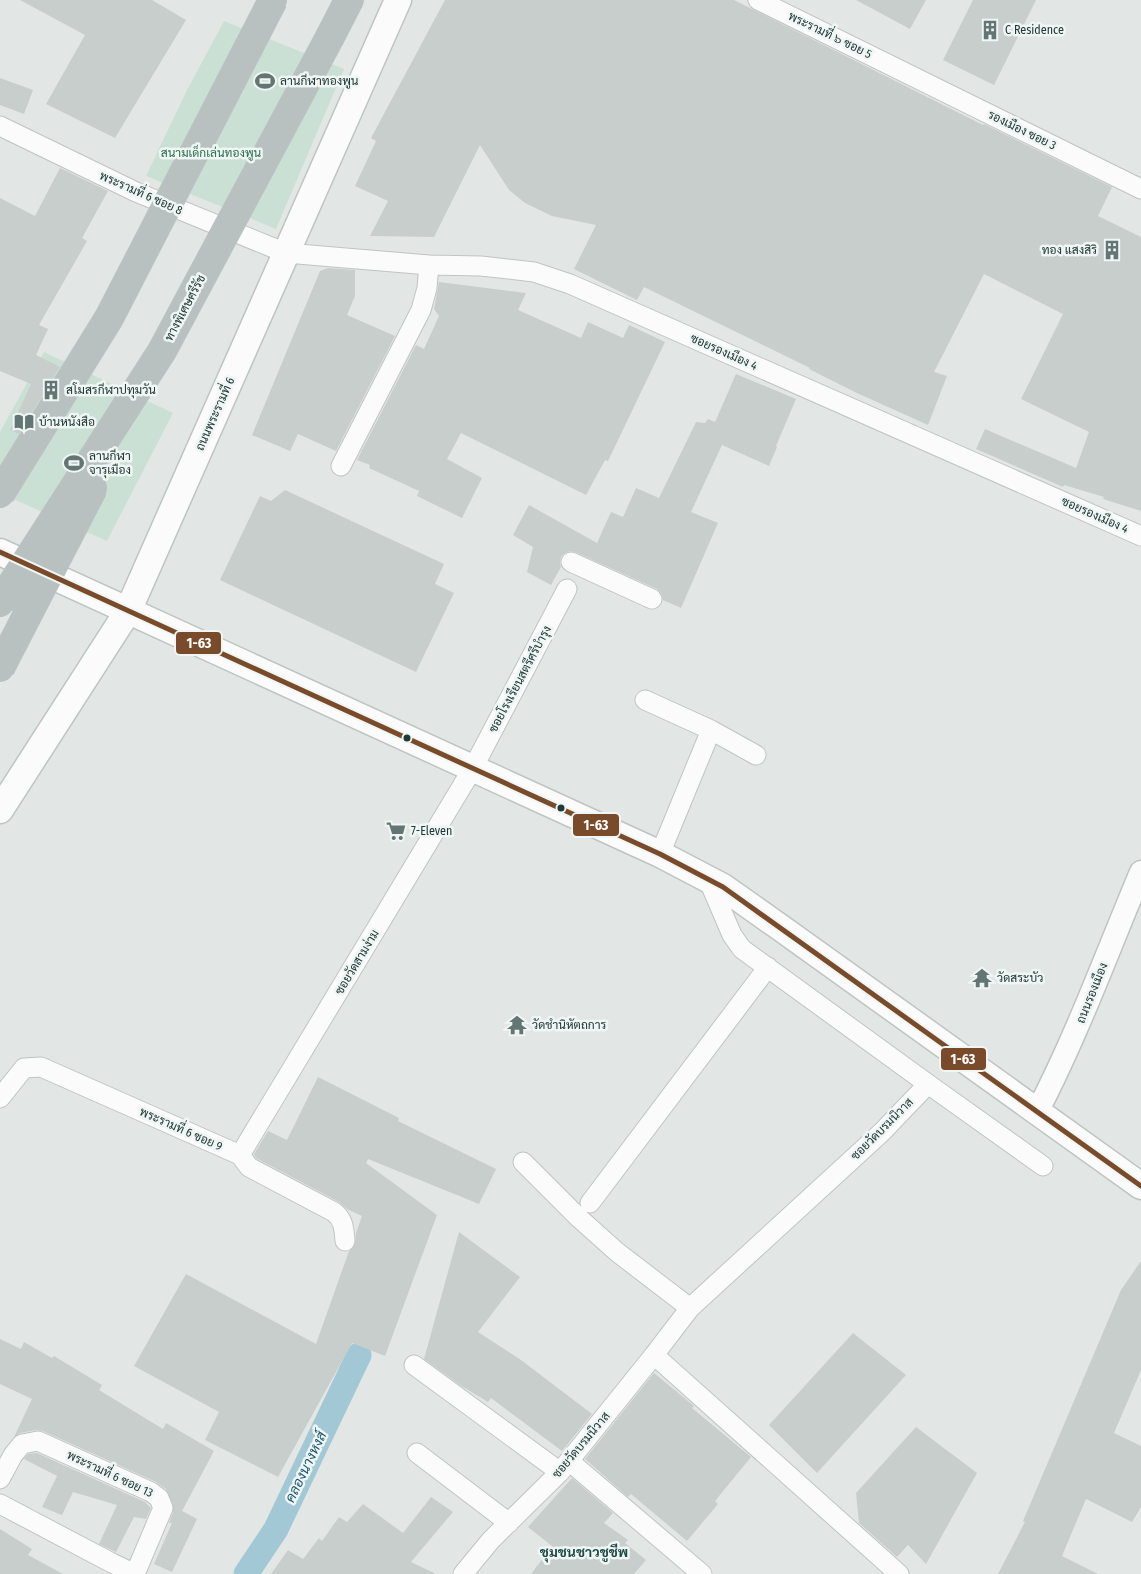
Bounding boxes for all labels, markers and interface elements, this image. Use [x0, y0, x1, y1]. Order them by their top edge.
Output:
street label: พระรามที่ ๖ ซอย 5 [786, 5, 876, 61]
building icon: C Residence [979, 19, 1001, 41]
place label: C Residence [1005, 23, 1064, 37]
sports icon: ลานกีฬาทองพูน [254, 70, 276, 92]
place label: ลานกีฬาทองพูน [280, 73, 359, 89]
street label: รองเมือง ซอย 3 [986, 107, 1058, 153]
park label: สนามเด็กเล่นทองพูน [161, 144, 262, 161]
street label: พระรามที่ 6 ซอย 8 [97, 165, 186, 218]
building icon: ทอง แสงสิริ [1101, 239, 1123, 261]
place label: ทอง แสงสิริ [1042, 243, 1097, 257]
street label: ทางพิเศษศรีรัช [161, 272, 208, 344]
street label: ซอยรองเมือง 4 [688, 331, 760, 373]
street label: ถนนพระรามที่ 6 [189, 374, 237, 453]
building icon: สโมสรกีฬาปทุมวัน [40, 379, 62, 401]
place label: สโมสรกีฬาปทุมวัน [66, 382, 156, 399]
library icon: บ้านหนังสือ [13, 411, 35, 433]
place label: บ้านหนังสือ [39, 415, 95, 429]
place label: ลานกีฬา จารุเมือง [89, 448, 131, 479]
sports icon: ลานกีฬา จารุเมือง [63, 452, 85, 474]
street label: ซอยรองเมือง 4 [1059, 494, 1131, 536]
street label: ซอยโรงเรียนสตรีศรีบำรุง [485, 623, 556, 736]
line badge: 1-63 [175, 631, 222, 655]
text: 1-63 [186, 635, 212, 652]
unlabelled marker [402, 733, 412, 743]
unlabelled marker [556, 803, 566, 813]
line badge: 1-63 [572, 813, 620, 837]
text: 1-63 [583, 817, 609, 834]
supermarket icon: 7-Eleven [385, 820, 407, 842]
place label: 7-Eleven [411, 824, 452, 838]
street label: ซอยวัดสามง่าม [332, 927, 382, 997]
street label: ถนนรองเมือง [1073, 961, 1111, 1025]
temple icon: วัดสระบัว [971, 967, 993, 989]
place label: วัดสระบัว [997, 971, 1043, 985]
temple icon: วัดชำนิหัตถการ [506, 1014, 528, 1036]
place label: วัดชำนิหัตถการ [532, 1018, 607, 1032]
line badge: 1-63 [940, 1047, 987, 1071]
text: 1-63 [950, 1051, 976, 1068]
street label: ซอยวัดบรมนิวาส [848, 1095, 916, 1163]
street label: พระรามที่ 6 ซอย 9 [137, 1101, 226, 1154]
street label: ซอยวัดบรมนิวาส [549, 1409, 613, 1481]
water label: คลองนางหงส์ [281, 1427, 331, 1505]
street label: พระรามที่ 6 ซอย 13 [65, 1444, 157, 1500]
district label: ชุมชนชาวชูชีพ [540, 1543, 628, 1563]

